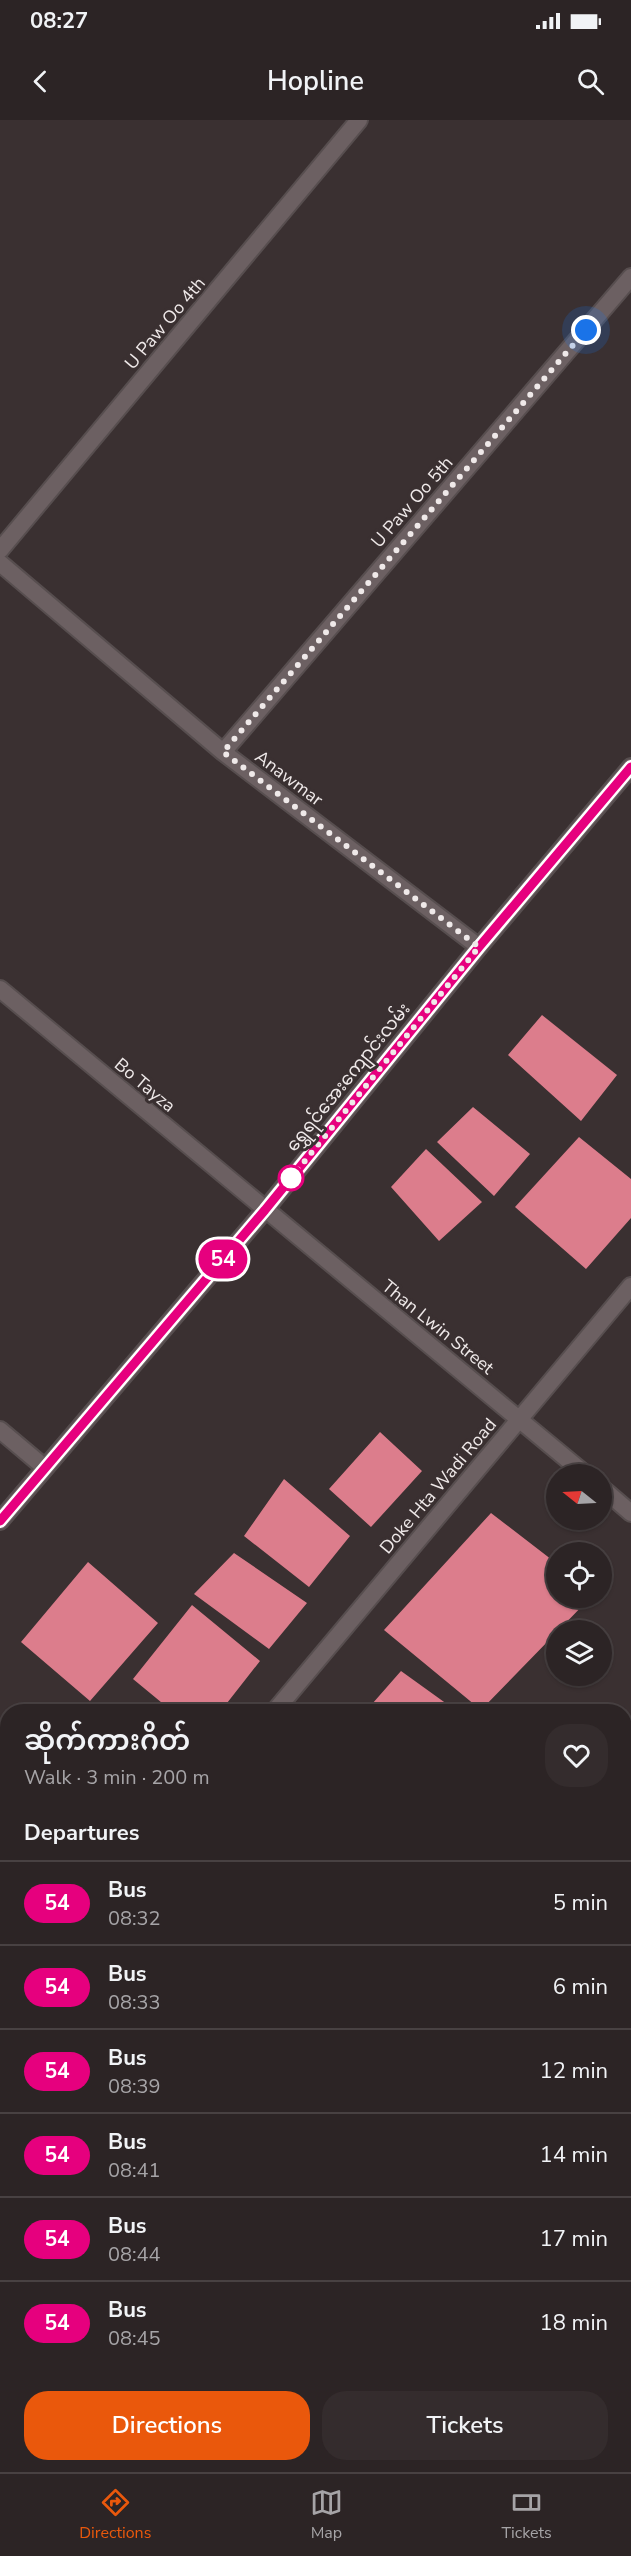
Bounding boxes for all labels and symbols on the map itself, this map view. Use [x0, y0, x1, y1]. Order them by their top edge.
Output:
street label: U Paw Oo 4th [119, 272, 211, 374]
your location [571, 315, 601, 345]
street label: U Paw Oo 5th [366, 451, 458, 553]
street label: Anawmar [250, 745, 328, 812]
street label: ရွှေရင်အေးကျောင်းလမ်း [280, 997, 418, 1158]
street label: Bo Tayza [109, 1052, 181, 1118]
unlabelled marker [278, 1165, 304, 1191]
line badge: 54 [196, 1240, 250, 1278]
street label: Than Lwin Street [377, 1274, 500, 1380]
street label: Doke Hta Wadi Road [374, 1413, 502, 1559]
north arrow [546, 1464, 612, 1530]

